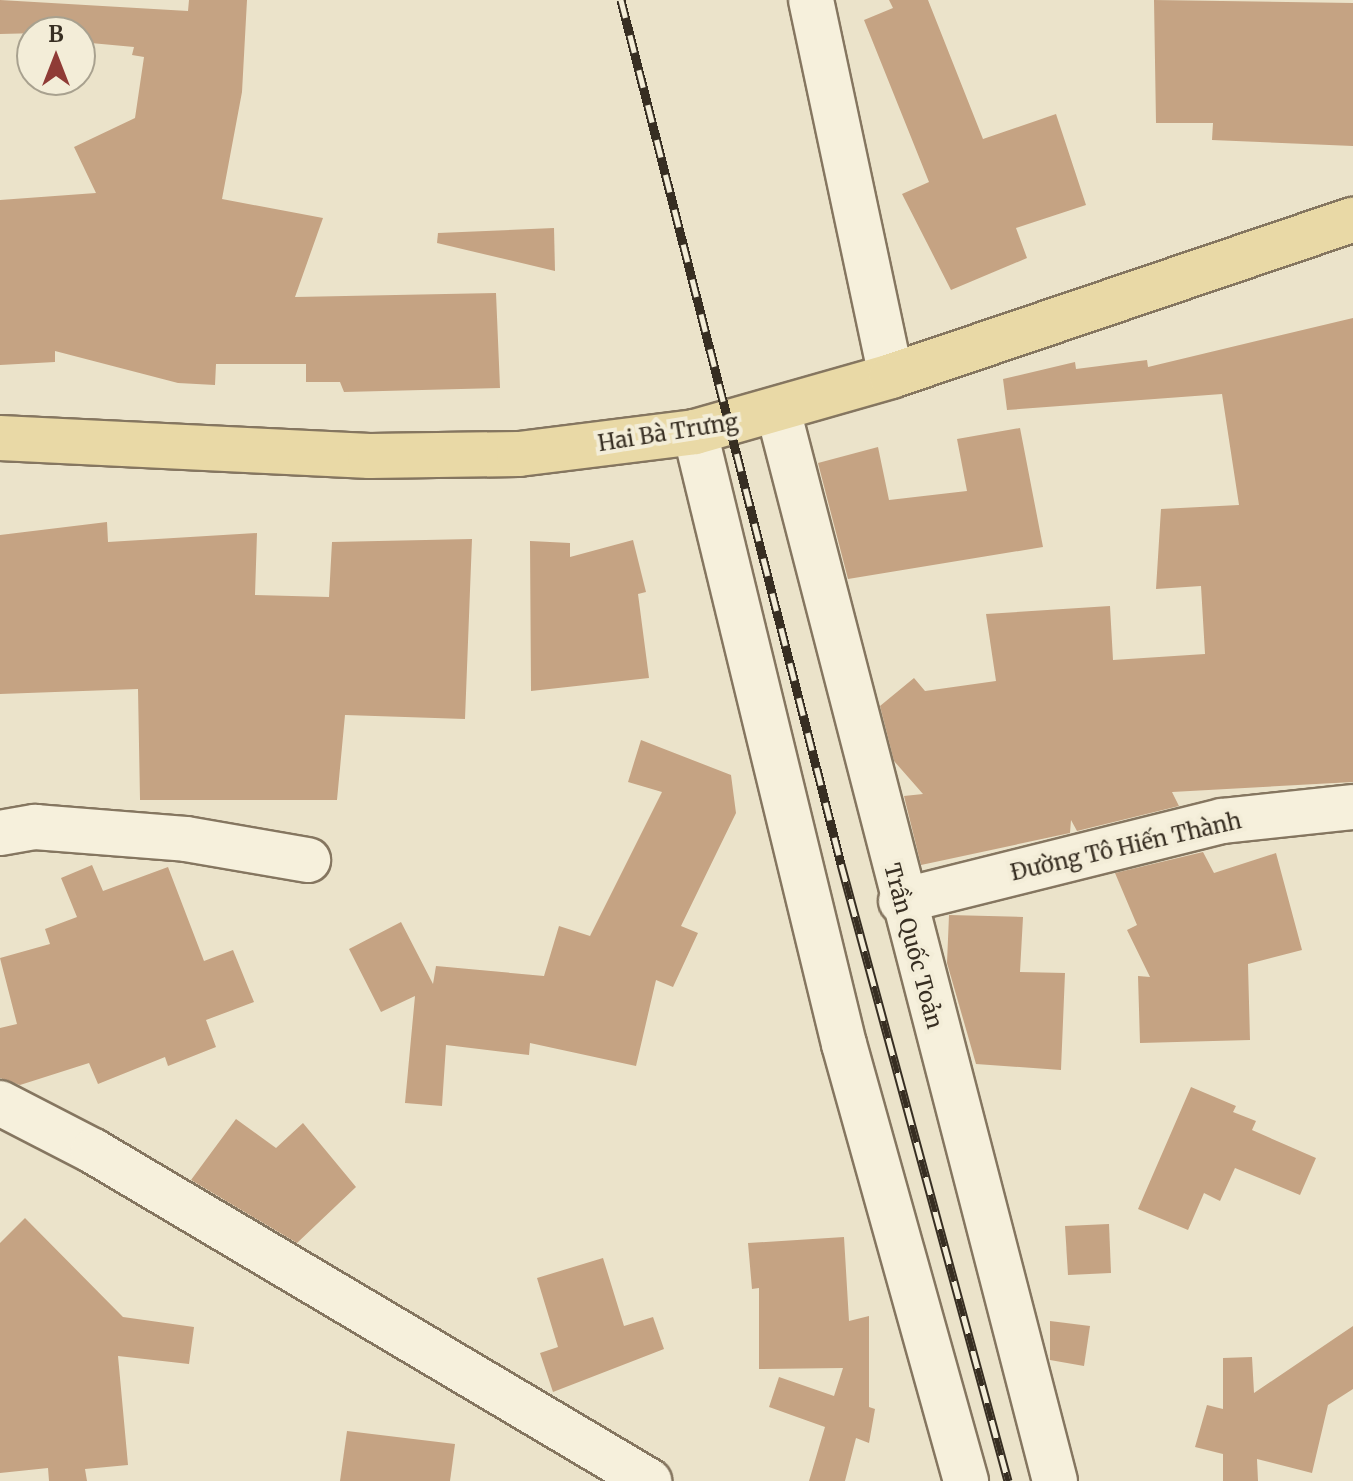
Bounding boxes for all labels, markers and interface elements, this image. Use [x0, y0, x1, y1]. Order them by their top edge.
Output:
north arrow [16, 16, 96, 96]
text: B [48, 20, 64, 48]
street label: Hai Bà Trưng [596, 409, 740, 457]
street label: Đường Tô Hiến Thành [1008, 808, 1244, 886]
street label: Trần Quốc Toản [878, 860, 948, 1032]

